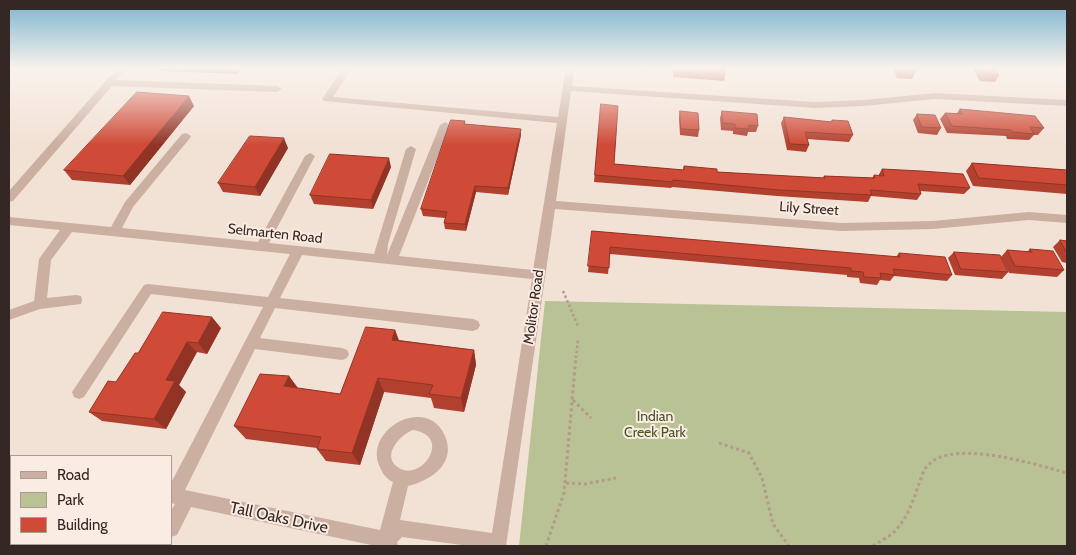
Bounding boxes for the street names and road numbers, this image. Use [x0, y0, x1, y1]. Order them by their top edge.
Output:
street label: Lily Street [779, 199, 839, 219]
street label: Selmarten Road [227, 221, 323, 247]
street label: Molitor Road [520, 268, 548, 346]
street label: Tall Oaks Drive [228, 498, 330, 538]

